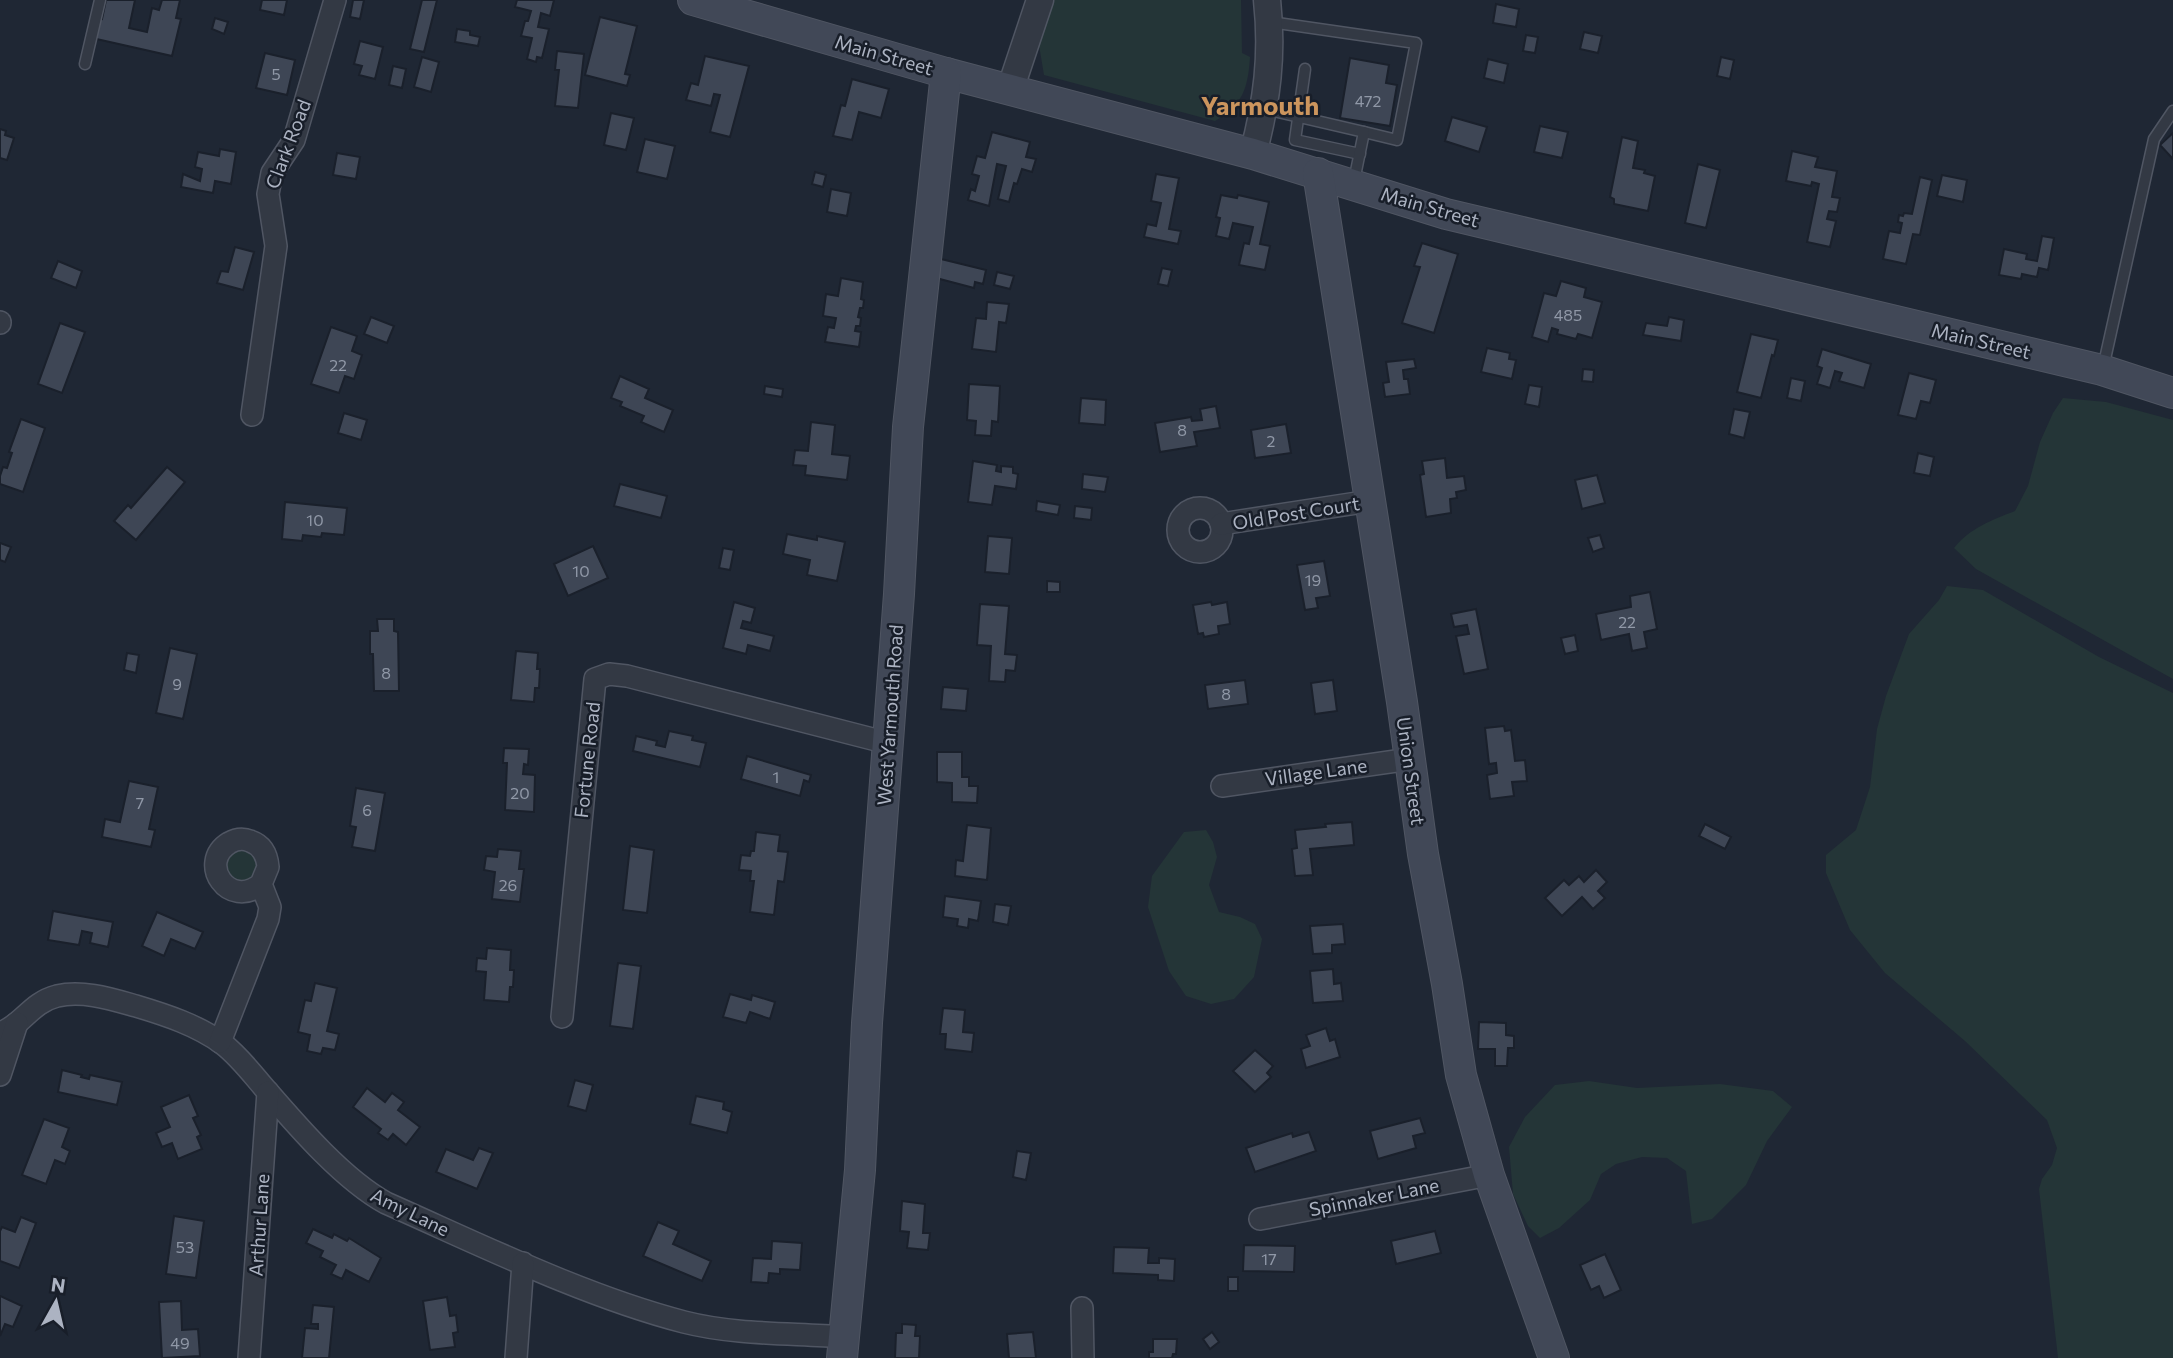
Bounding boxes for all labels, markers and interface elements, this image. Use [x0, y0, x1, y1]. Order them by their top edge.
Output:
street label: Main Street [832, 30, 936, 80]
house number: 5 [271, 64, 281, 83]
district label: Yarmouth [1201, 89, 1319, 120]
house number: 472 [1355, 91, 1381, 110]
street label: Clark Road [260, 96, 315, 192]
street label: Main Street [1378, 182, 1482, 232]
house number: 485 [1554, 305, 1582, 324]
street label: Main Street [1929, 318, 2033, 363]
house number: 22 [329, 355, 347, 374]
house number: 8 [1177, 420, 1187, 439]
house number: 2 [1267, 431, 1276, 450]
street label: Old Post Court [1231, 491, 1361, 534]
house number: 10 [306, 510, 324, 529]
house number: 10 [572, 561, 590, 580]
house number: 19 [1305, 570, 1321, 589]
house number: 22 [1618, 612, 1636, 631]
street label: West Yarmouth Road [872, 624, 907, 806]
house number: 8 [381, 663, 391, 682]
house number: 9 [172, 674, 182, 693]
house number: 8 [1221, 684, 1231, 703]
street label: Fortune Road [569, 701, 604, 819]
street label: Union Street [1393, 715, 1431, 827]
street label: Village Lane [1263, 753, 1369, 790]
house number: 1 [773, 767, 779, 786]
house number: 20 [510, 783, 530, 802]
house number: 7 [136, 793, 144, 812]
house number: 6 [362, 800, 372, 819]
house number: 26 [499, 875, 517, 894]
street label: Arthur Lane [243, 1173, 274, 1277]
street label: Spinnaker Lane [1307, 1173, 1441, 1220]
street label: Amy Lane [367, 1183, 453, 1240]
house number: 53 [176, 1237, 194, 1256]
house number: 17 [1261, 1249, 1277, 1268]
north arrow [21, 1267, 91, 1337]
text: N [50, 1272, 67, 1297]
house number: 49 [170, 1333, 190, 1352]

